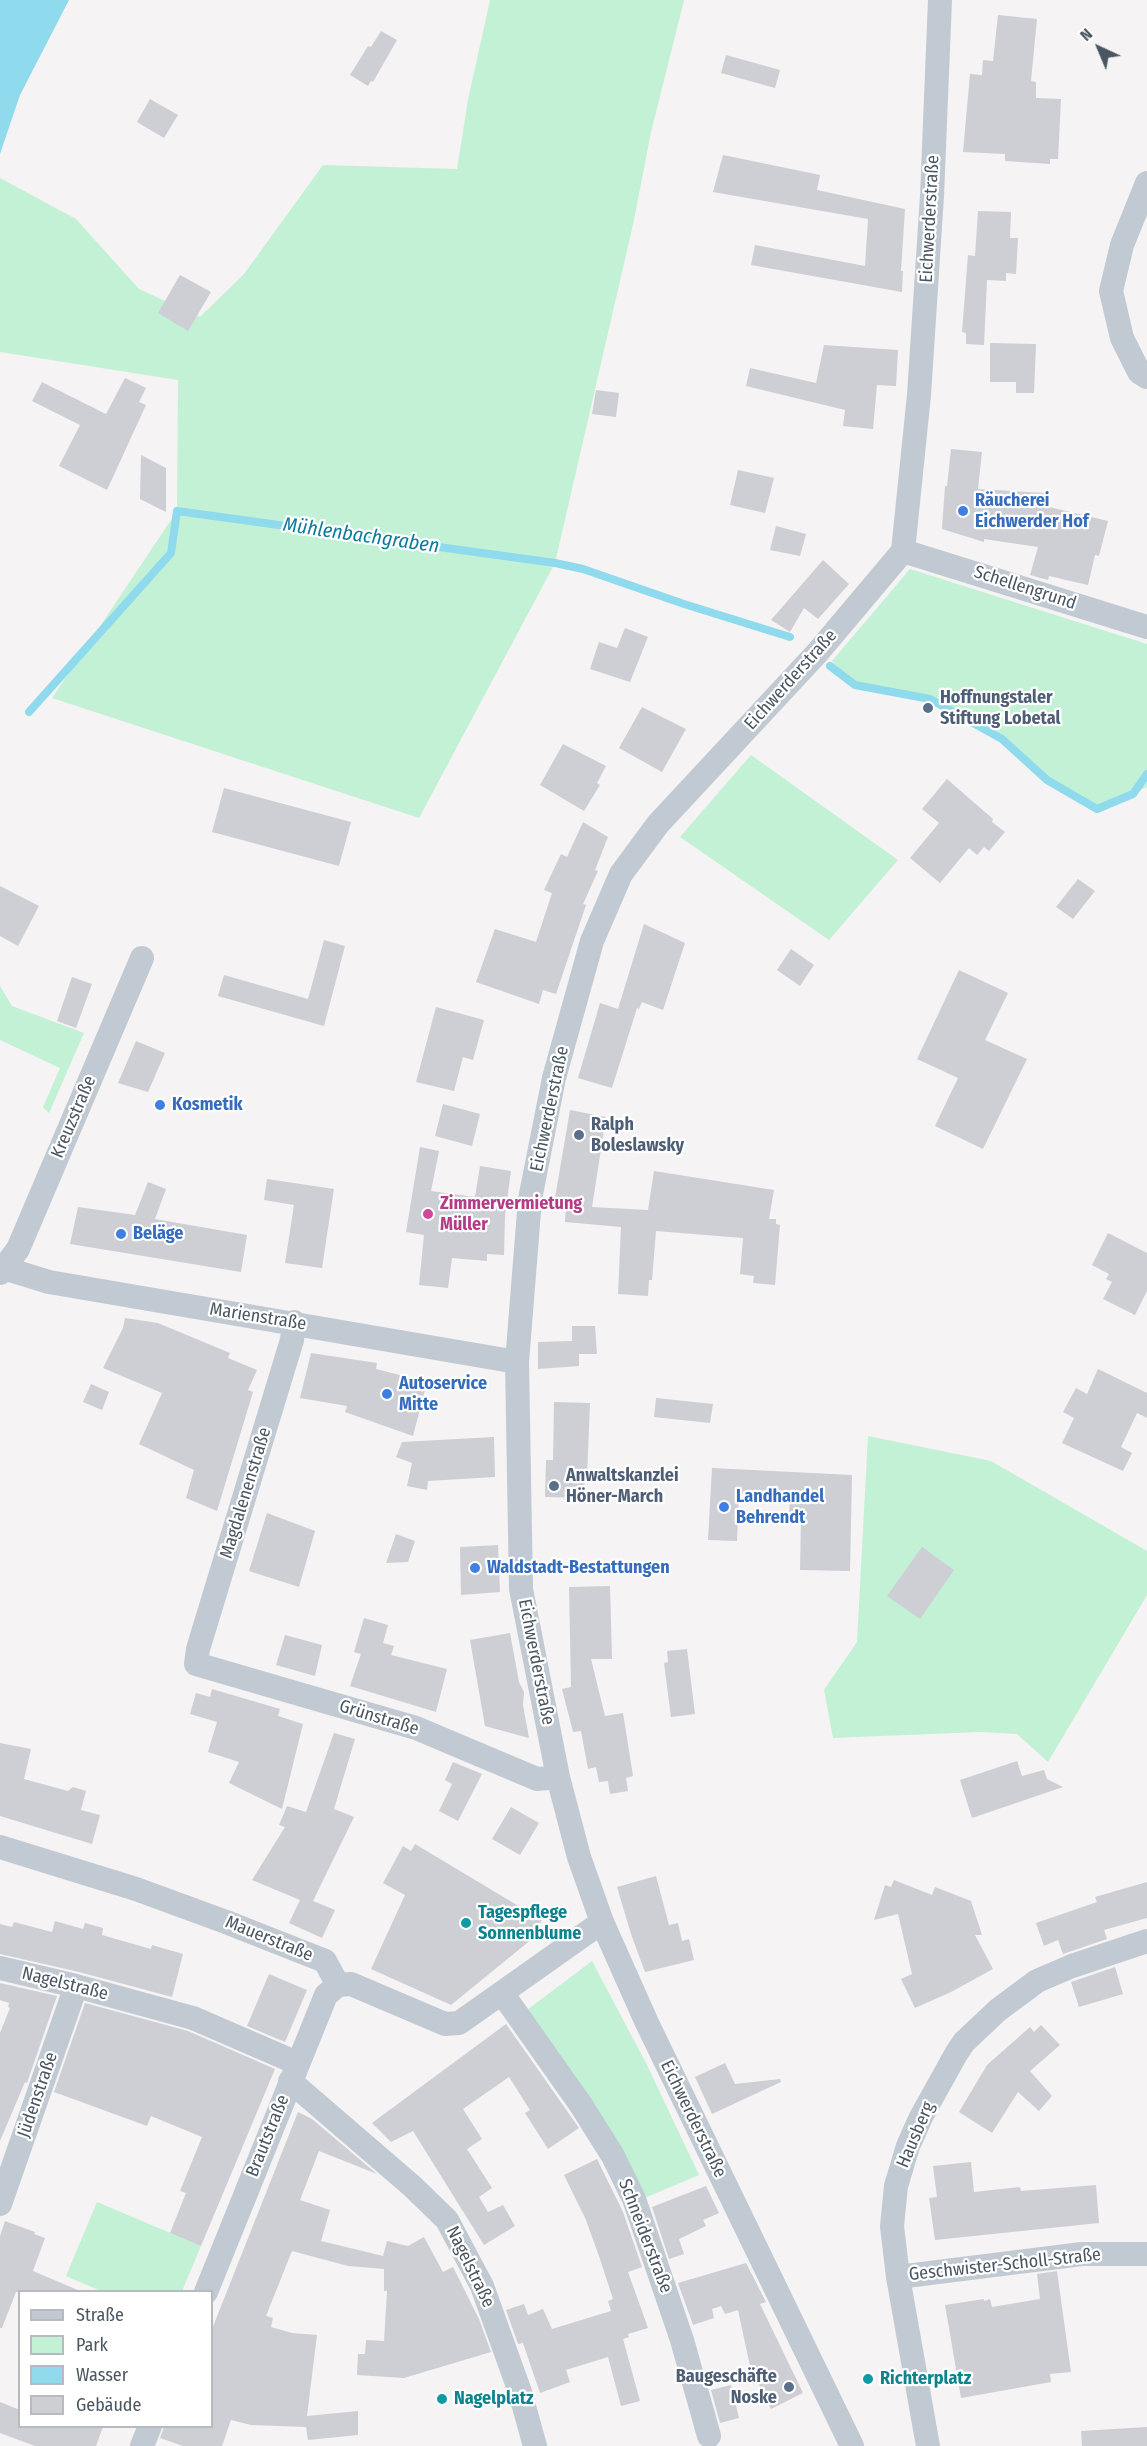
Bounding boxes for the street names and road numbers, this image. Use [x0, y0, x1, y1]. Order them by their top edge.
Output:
street label: Eichwerderstraße [916, 155, 944, 283]
street label: Schellengrund [971, 561, 1079, 615]
street label: Eichwerderstraße [740, 625, 842, 735]
street label: Eichwerderstraße [526, 1044, 574, 1174]
street label: Kreuzstraße [47, 1073, 101, 1161]
street label: Marienstraße [208, 1299, 308, 1335]
street label: Magdalenenstraße [216, 1425, 276, 1561]
street label: Eichwerderstraße [513, 1597, 559, 1727]
street label: Grünstraße [337, 1696, 421, 1740]
street label: Mauerstraße [222, 1912, 316, 1966]
street label: Nagelstraße [20, 1963, 110, 2005]
street label: Jüdenstraße [13, 2049, 63, 2141]
street label: Eichwerderstraße [655, 2057, 731, 2181]
street label: Brautstraße [242, 2092, 294, 2180]
street label: Hausberg [892, 2099, 940, 2171]
street label: Schneiderstraße [613, 2176, 677, 2296]
street label: Nagelstraße [441, 2223, 499, 2311]
street label: Geschwister-Scholl-Straße [908, 2244, 1102, 2286]

